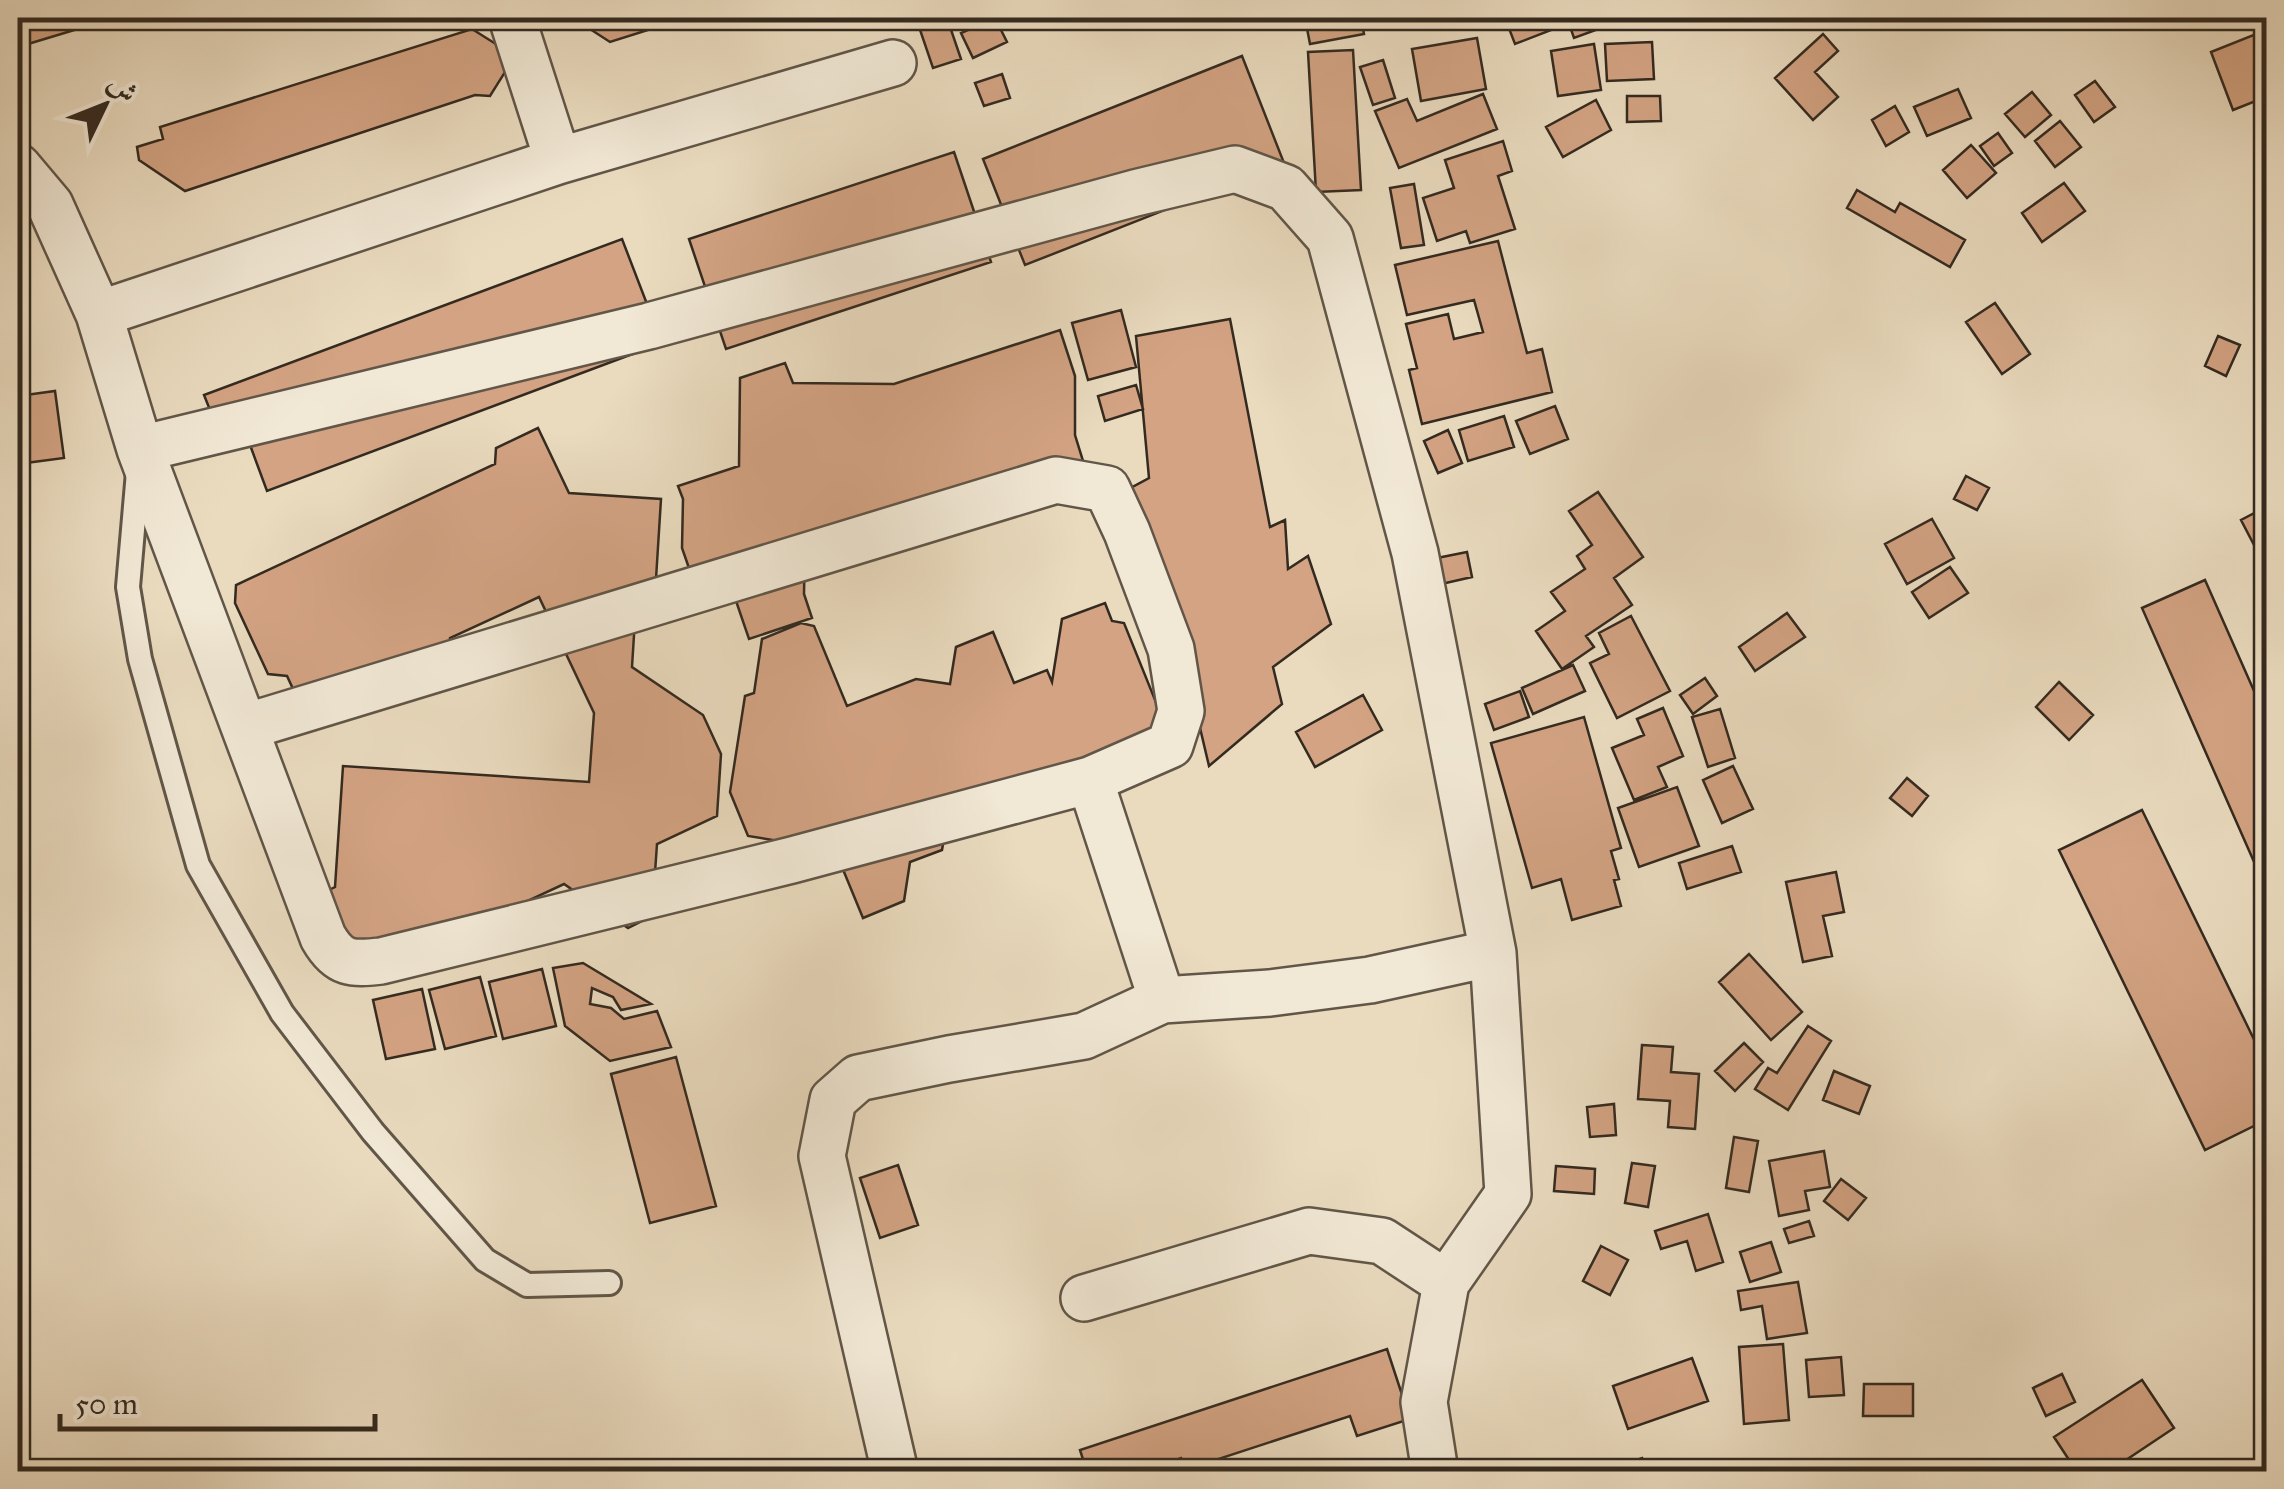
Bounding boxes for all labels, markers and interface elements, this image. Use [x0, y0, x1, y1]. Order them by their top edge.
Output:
north arrow [55, 55, 155, 155]
text: ش [101, 66, 145, 110]
scale bar [60, 1369, 375, 1431]
text: 50 m [75, 1386, 138, 1422]

